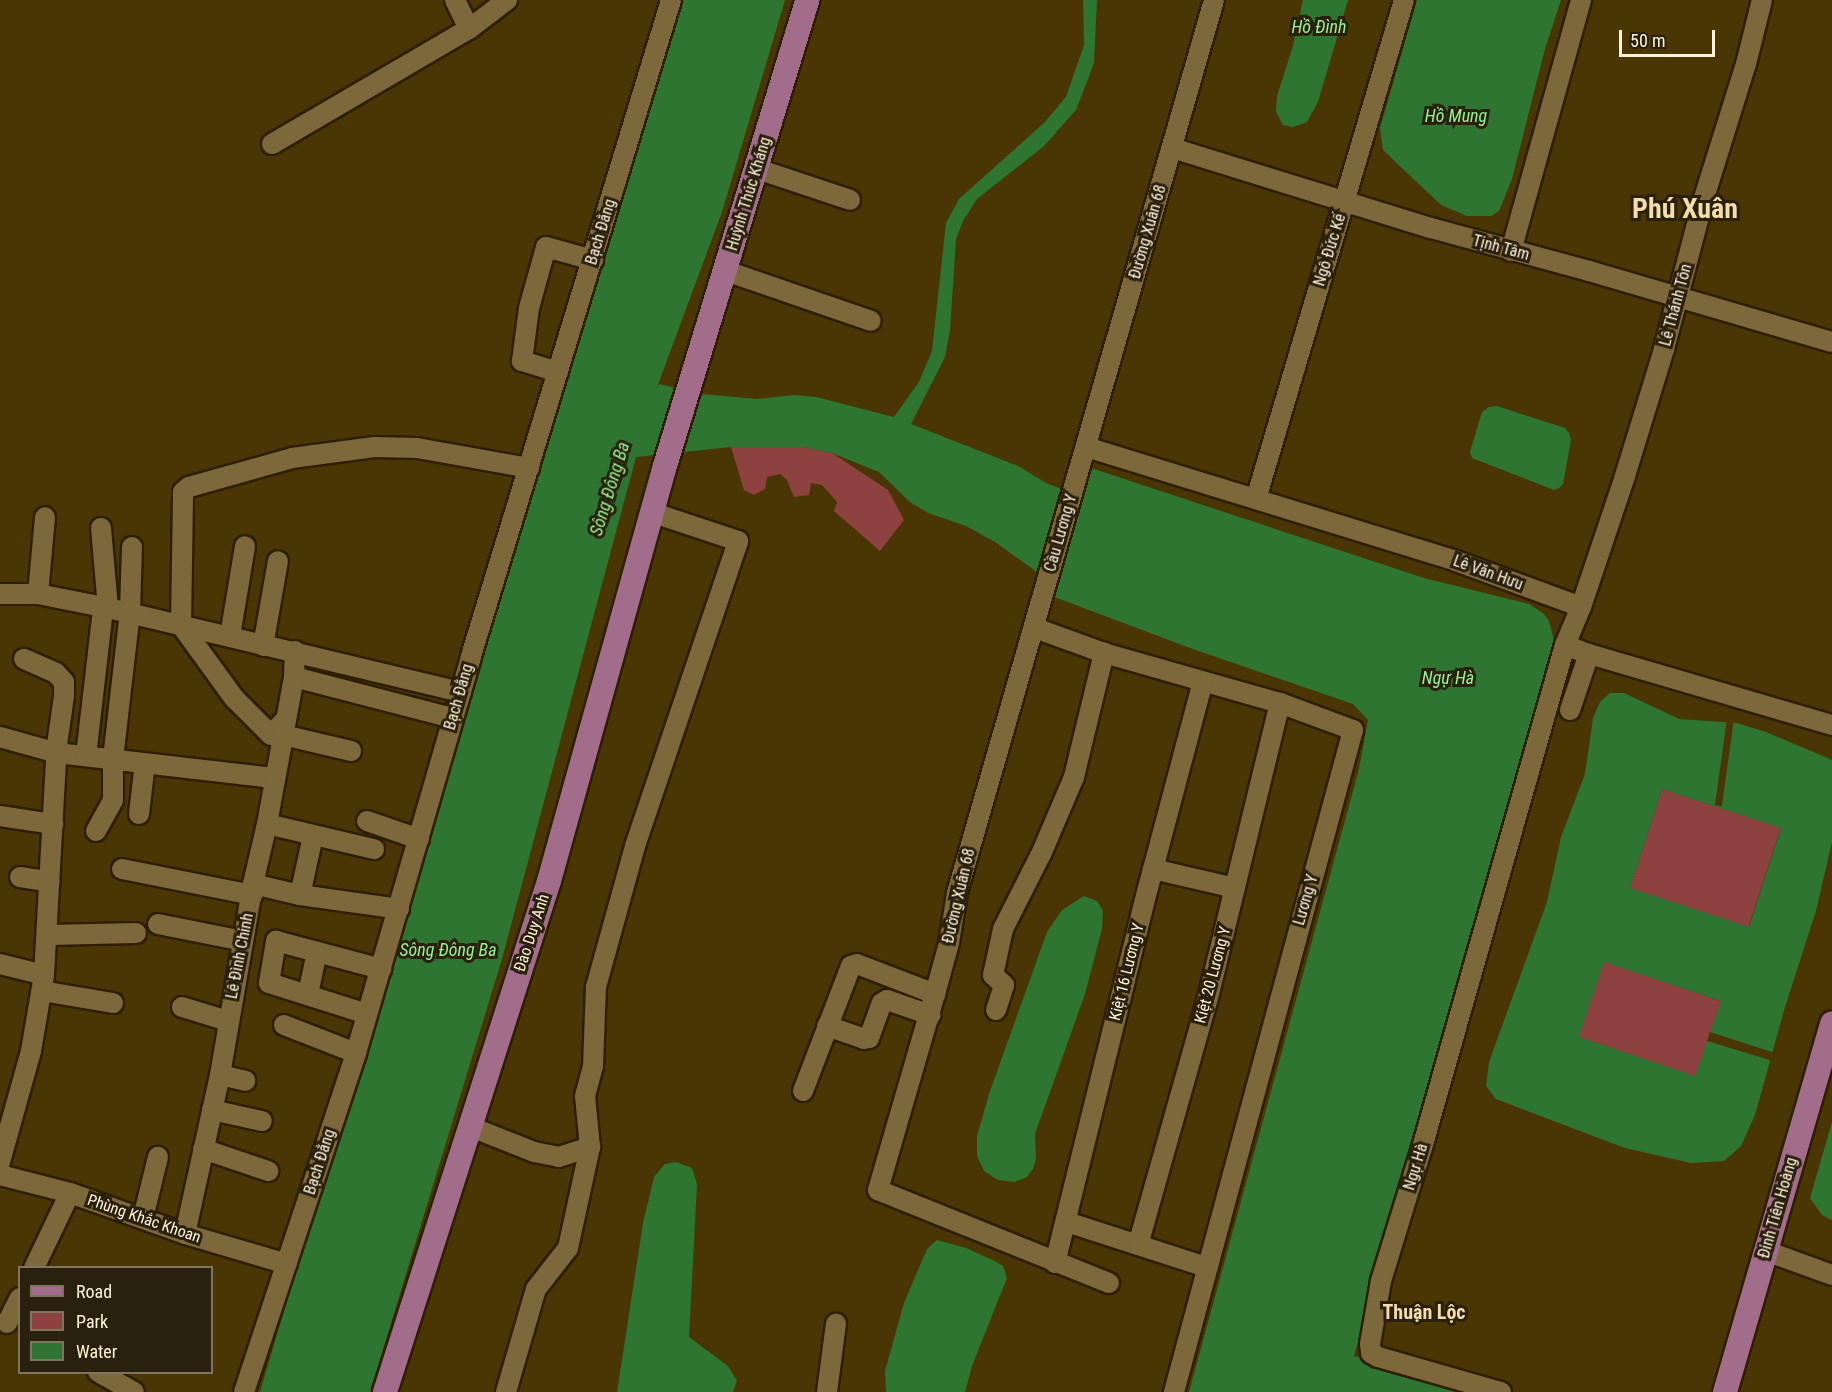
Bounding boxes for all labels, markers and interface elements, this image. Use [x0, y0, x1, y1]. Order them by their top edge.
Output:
water label: Hồ Đình [1292, 16, 1346, 38]
scale bar [1622, 18, 1718, 56]
text: 50 m [1630, 30, 1665, 51]
water label: Hồ Mung [1425, 105, 1487, 127]
street label: Huỳnh Thúc Kháng [723, 135, 775, 253]
street label: Đường Xuân 68 [1125, 183, 1171, 281]
district label: Phú Xuân [1632, 192, 1738, 226]
street label: Bạch Đằng [582, 197, 620, 267]
street label: Ngô Đức Kế [1310, 211, 1350, 289]
street label: Tịnh Tâm [1470, 231, 1532, 265]
street label: Lê Thánh Tôn [1656, 261, 1696, 349]
water label: Sông Đông Ba [585, 439, 635, 539]
street label: Cầu Lương Y [1041, 492, 1081, 574]
street label: Lê Văn Hưu [1450, 552, 1526, 594]
street label: Bạch Đằng [440, 662, 478, 732]
water label: Ngự Hà [1422, 667, 1474, 689]
street label: Đường Xuân 68 [939, 847, 979, 945]
street label: Lương Y [1290, 872, 1322, 928]
street label: Đào Duy Anh [510, 892, 554, 974]
street label: Lê Đình Chinh [222, 911, 258, 1001]
street label: Kiệt 16 Lương Y [1106, 921, 1148, 1023]
street label: Kiệt 20 Lương Y [1191, 924, 1235, 1026]
water label: Sông Đông Ba [399, 939, 497, 961]
street label: Bạch Đằng [300, 1127, 340, 1197]
street label: Ngự Hà [1400, 1141, 1432, 1193]
street label: Đinh Tiên Hoàng [1754, 1155, 1802, 1261]
street label: Phùng Khắc Khoan [85, 1191, 203, 1247]
legend [18, 1266, 213, 1374]
text: Road [76, 1281, 112, 1302]
district label: Thuận Lộc [1382, 1300, 1466, 1324]
text: Park [76, 1311, 108, 1332]
text: Water [76, 1341, 117, 1362]

